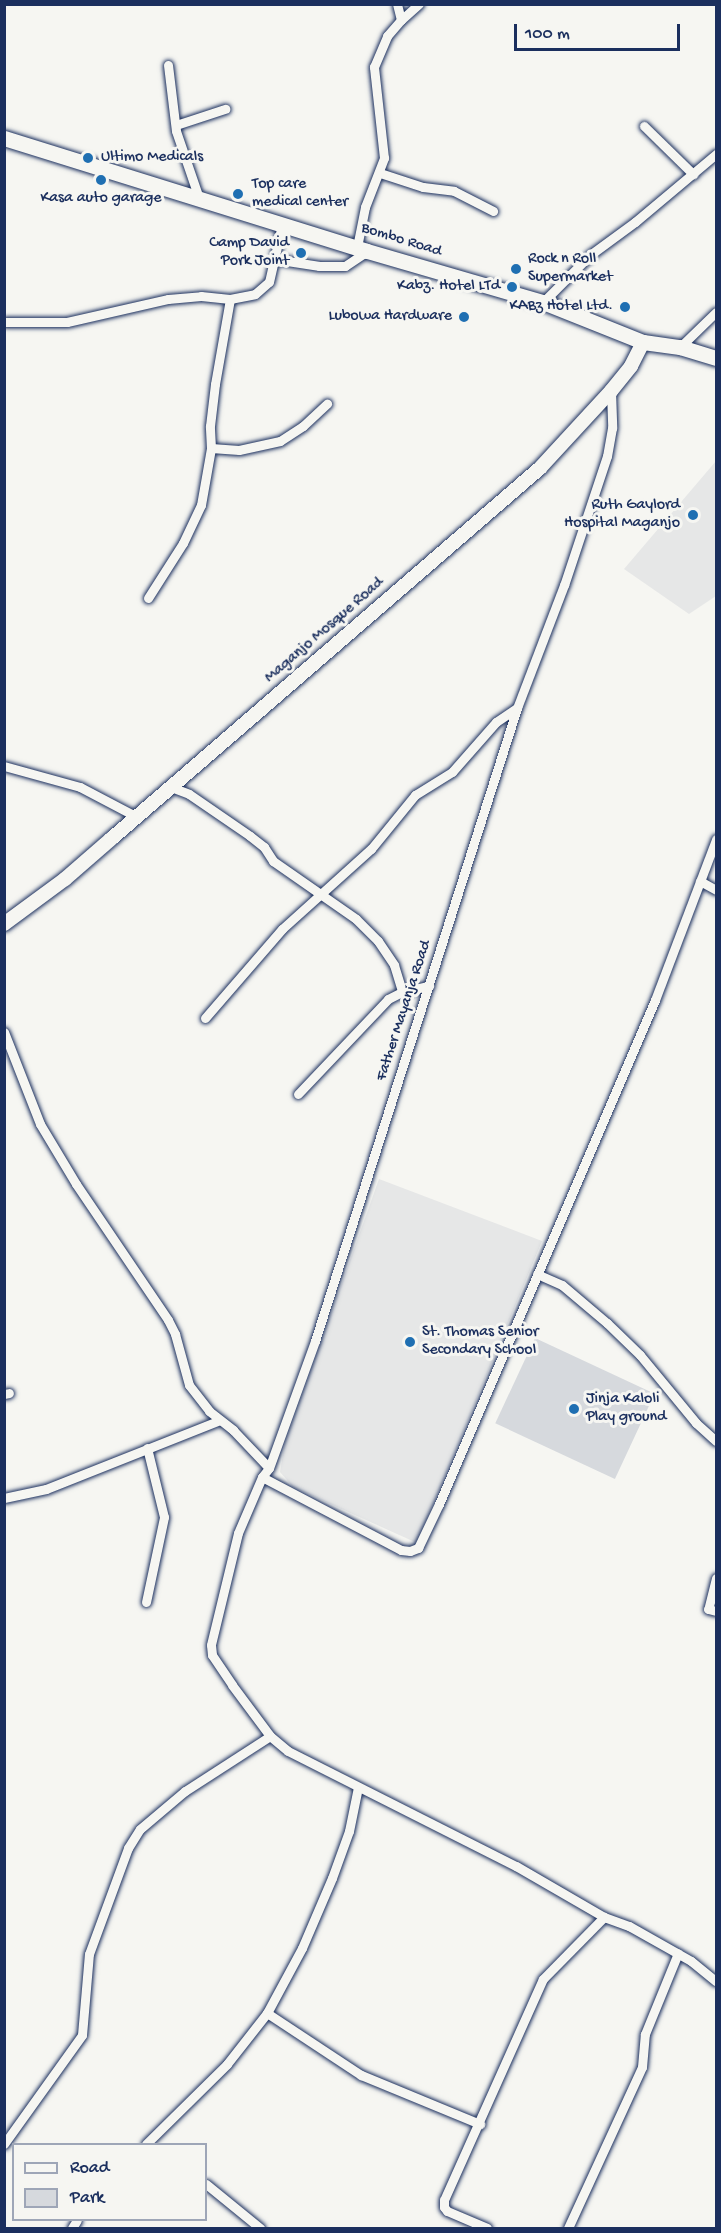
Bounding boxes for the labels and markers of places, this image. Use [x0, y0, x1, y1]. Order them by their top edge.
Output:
place label: Ultimo Medicals [101, 148, 203, 168]
marker: Ultimo Medicals [79, 149, 97, 167]
marker: Kasa auto garage [94, 173, 108, 187]
place label: Top care medical center [252, 175, 348, 213]
marker: Top care medical center [229, 185, 247, 203]
place label: Kasa auto garage [40, 189, 162, 209]
place label: Camp David Pork Joint [209, 234, 289, 272]
marker: Camp David Pork Joint [294, 246, 308, 260]
place label: Rock n Roll Supermarket [528, 250, 613, 288]
marker: Rock n Roll Supermarket [509, 262, 523, 276]
place label: Kabz. Hotel LTd [397, 277, 500, 297]
marker: Kabz. Hotel LTd [505, 280, 519, 294]
place label: KABz Hotel Ltd. [509, 297, 613, 317]
marker: KABz Hotel Ltd. [618, 300, 632, 314]
place label: Lubowa Hardware [329, 307, 452, 327]
marker: Lubowa Hardware [457, 310, 471, 324]
place label: Ruth Gaylord Hospital Maganjo [564, 496, 680, 534]
marker: Ruth Gaylord Hospital Maganjo [684, 506, 702, 524]
place label: St. Thomas Senior Secondary School [422, 1323, 538, 1361]
marker: St. Thomas Senior Secondary School [403, 1335, 417, 1349]
place label: Jinja Kaloli Play ground [586, 1390, 666, 1428]
marker: Jinja Kaloli Play ground [567, 1402, 581, 1416]

